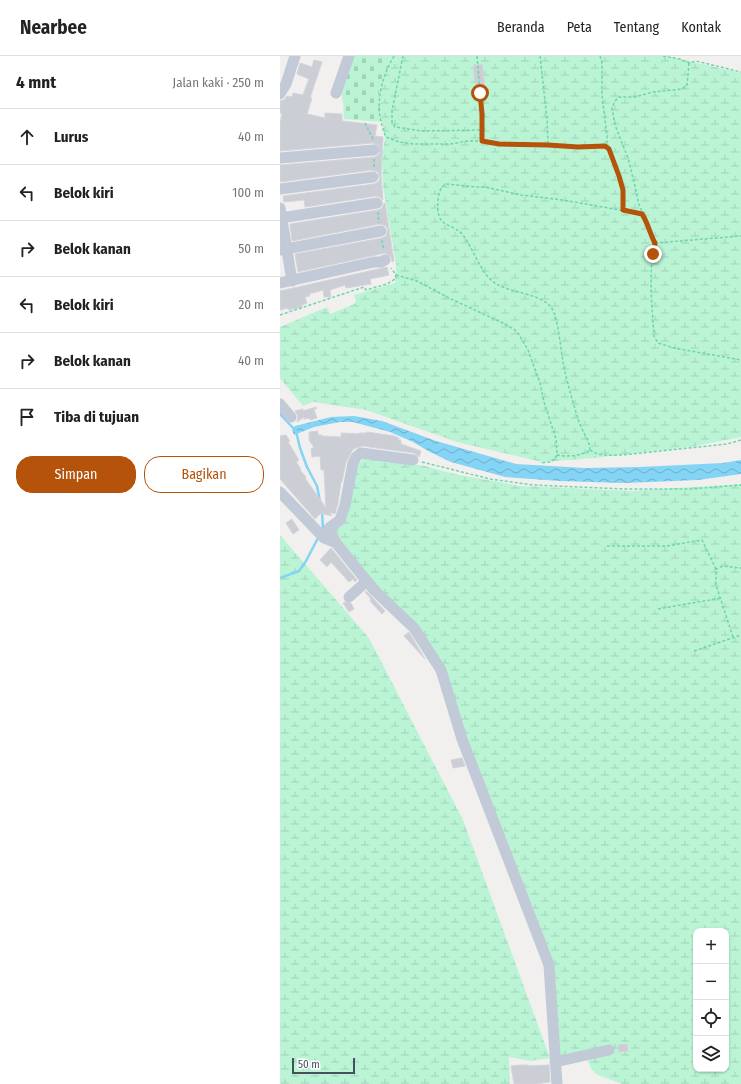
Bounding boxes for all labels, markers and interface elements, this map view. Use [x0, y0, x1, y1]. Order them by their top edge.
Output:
text: Nearbee [20, 16, 87, 39]
text: Beranda [497, 19, 545, 36]
text: Peta [567, 19, 592, 36]
text: Tentang [614, 19, 659, 36]
text: Kontak [681, 19, 721, 36]
text: 4 mnt [16, 72, 56, 93]
text: Jalan kaki · 250 m [173, 75, 264, 90]
route start [471, 84, 489, 102]
icon: ahead [16, 126, 38, 148]
text: Lurus [54, 128, 88, 146]
text: 40 m [238, 129, 264, 144]
icon: left [16, 182, 38, 204]
text: Belok kiri [54, 184, 114, 202]
text: 100 m [232, 185, 264, 200]
icon: right [16, 238, 38, 260]
text: Belok kanan [54, 240, 131, 258]
text: 50 m [238, 241, 264, 256]
route end [644, 245, 662, 263]
icon: left [16, 294, 38, 316]
text: Belok kiri [54, 296, 114, 314]
text: 20 m [238, 297, 264, 312]
icon: right [16, 350, 38, 372]
text: Belok kanan [54, 352, 131, 370]
text: 40 m [238, 353, 264, 368]
icon: arrive [16, 406, 38, 428]
text: Tiba di tujuan [54, 408, 139, 426]
button: Simpan [16, 456, 136, 493]
button: Bagikan [144, 456, 264, 493]
map controls [693, 928, 729, 1072]
button: + [693, 928, 729, 964]
button: − [693, 964, 729, 1000]
button: locate [693, 1000, 729, 1036]
button: layers [693, 1036, 729, 1072]
scale bar [292, 1056, 355, 1075]
text: 50 m [298, 1058, 320, 1071]

